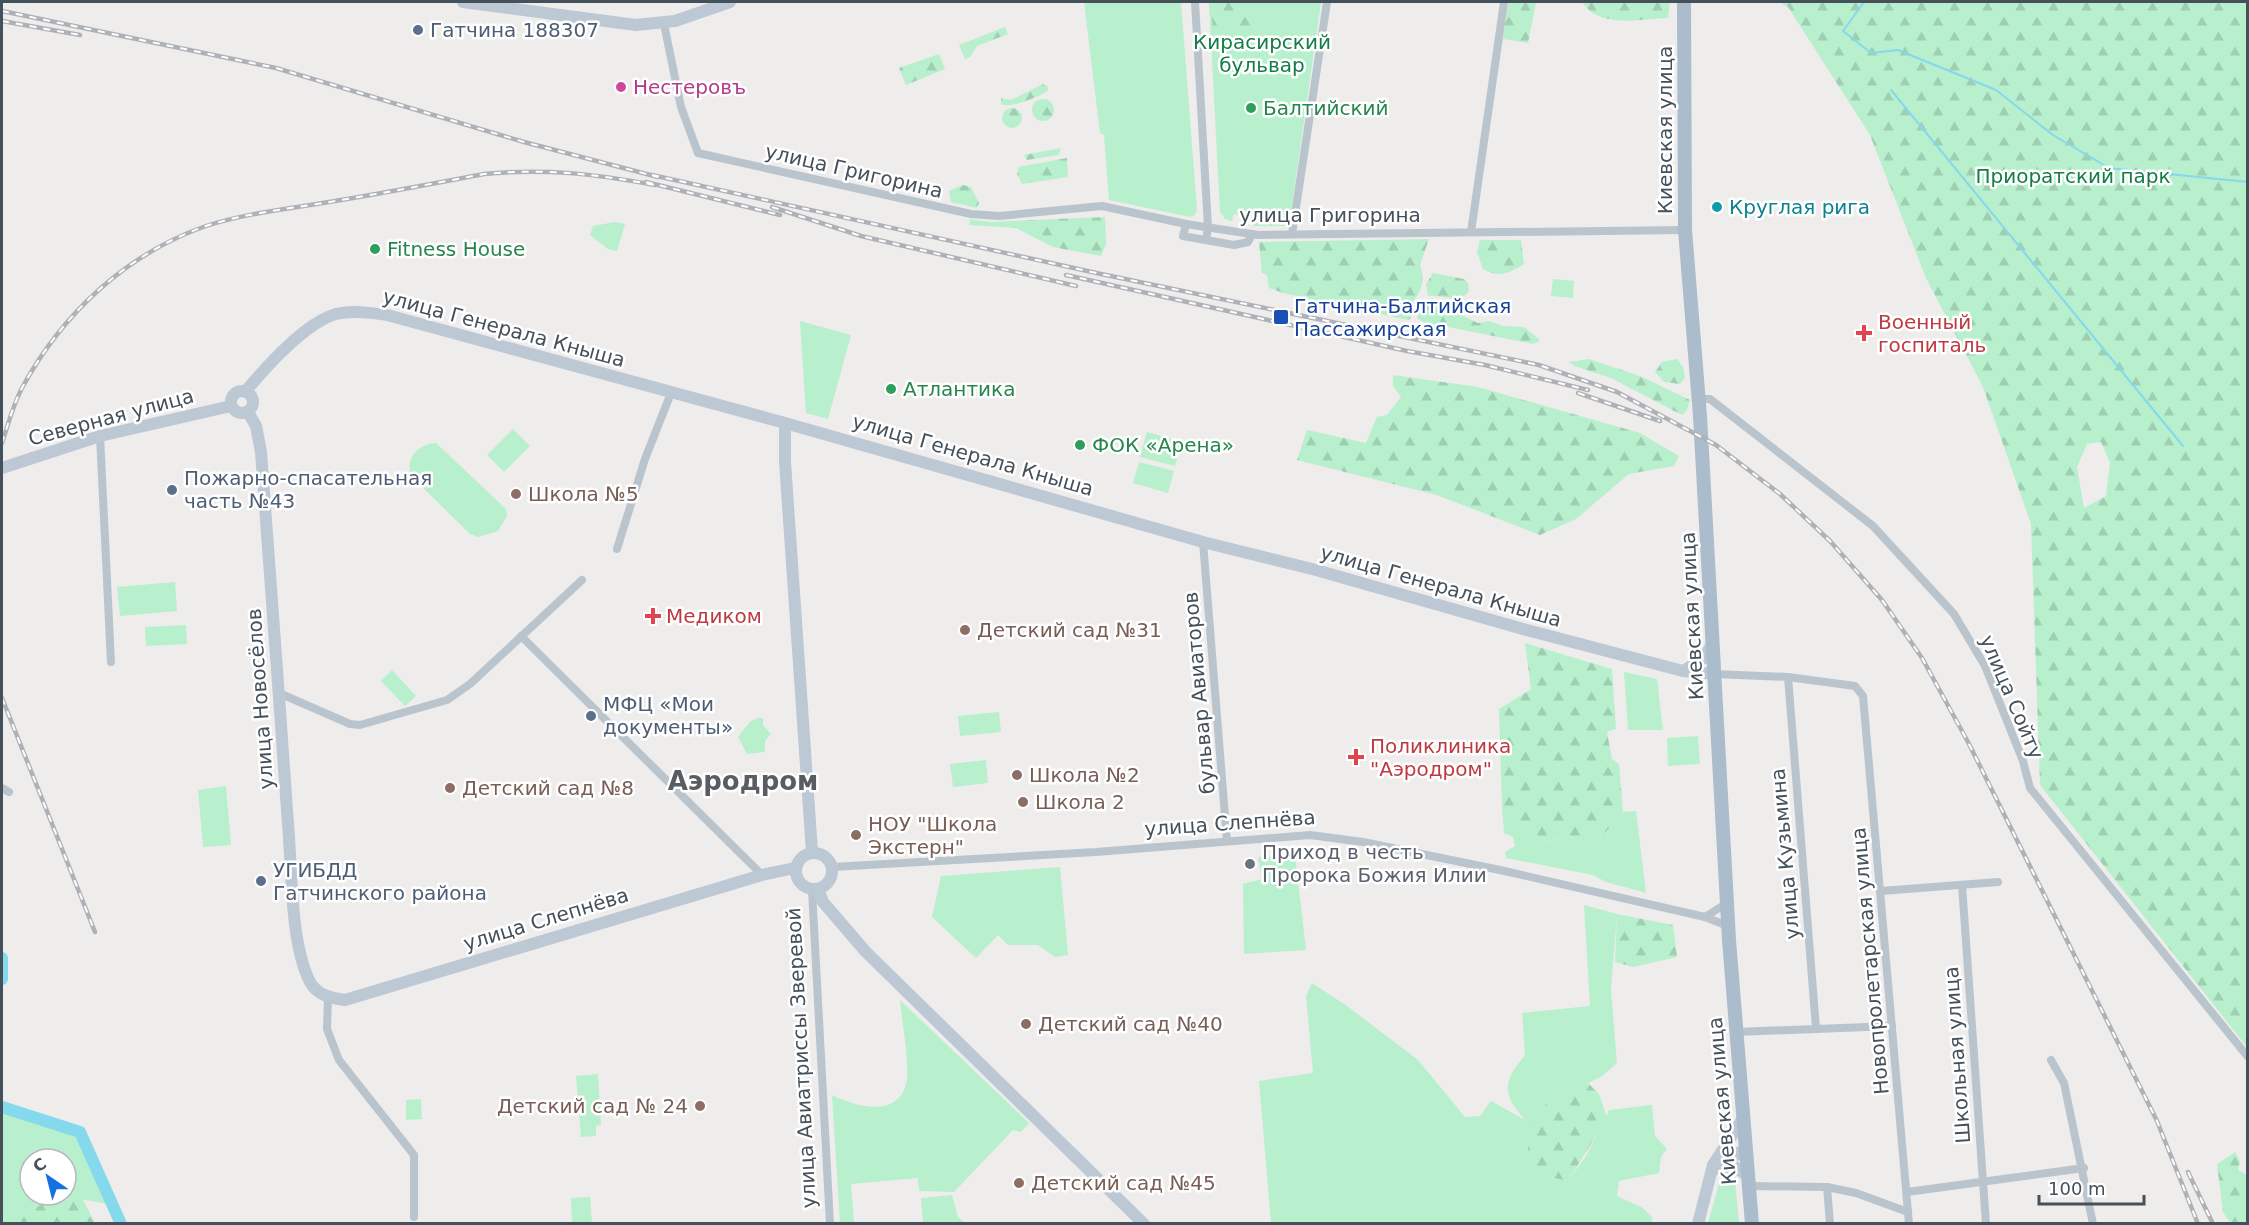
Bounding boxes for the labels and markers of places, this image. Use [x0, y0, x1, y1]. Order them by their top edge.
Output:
place label: Гатчина 188307 [430, 18, 599, 42]
marker: Гатчина 188307 [411, 23, 425, 37]
place label: Нестеровъ [633, 75, 746, 99]
marker: Нестеровъ [614, 80, 628, 94]
place label: Балтийский [1263, 96, 1388, 120]
marker: Балтийский [1244, 101, 1258, 115]
place label: Круглая рига [1729, 195, 1870, 219]
marker: Круглая рига [1710, 200, 1724, 214]
place label: Fitness House [387, 237, 525, 261]
marker: Fitness House [368, 242, 382, 256]
place label: Гатчина-Балтийская Пассажирская [1294, 294, 1511, 341]
marker: Гатчина-Балтийская Пассажирская [1272, 308, 1290, 326]
place label: Военный госпиталь [1878, 310, 1986, 357]
marker: Военный госпиталь [1855, 324, 1873, 342]
place label: Атлантика [903, 377, 1015, 401]
marker: Атлантика [884, 382, 898, 396]
place label: ФОК «Арена» [1092, 433, 1234, 457]
marker: ФОК «Арена» [1073, 438, 1087, 452]
place label: Пожарно-спасательная часть №43 [184, 466, 432, 513]
place label: Школа №5 [528, 482, 639, 506]
marker: Пожарно-спасательная часть №43 [165, 483, 179, 497]
marker: Школа №5 [509, 487, 523, 501]
place label: Медиком [666, 604, 762, 628]
marker: Медиком [644, 607, 662, 625]
place label: Детский сад №31 [977, 618, 1162, 642]
marker: Детский сад №31 [958, 623, 972, 637]
place label: МФЦ «Мои документы» [603, 692, 733, 739]
marker: МФЦ «Мои документы» [584, 709, 598, 723]
place label: Поликлиника "Аэродром" [1370, 734, 1511, 781]
marker: Поликлиника "Аэродром" [1347, 748, 1365, 766]
place label: Школа №2 [1029, 763, 1140, 787]
marker: Школа №2 [1010, 768, 1024, 782]
place label: Детский сад №8 [462, 776, 634, 800]
marker: Детский сад №8 [443, 781, 457, 795]
place label: Школа 2 [1035, 790, 1125, 814]
marker: Школа 2 [1016, 795, 1030, 809]
place label: НОУ "Школа Экстерн" [868, 812, 997, 859]
marker: НОУ "Школа Экстерн" [849, 828, 863, 842]
place label: Приход в честь Пророка Божия Илии [1262, 840, 1487, 887]
marker: Приход в честь Пророка Божия Илии [1243, 857, 1257, 871]
place label: УГИБДД Гатчинского района [273, 858, 487, 905]
marker: УГИБДД Гатчинского района [254, 874, 268, 888]
place label: Детский сад №40 [1038, 1012, 1223, 1036]
marker: Детский сад №40 [1019, 1017, 1033, 1031]
place label: Детский сад № 24 [497, 1094, 688, 1118]
marker: Детский сад № 24 [693, 1099, 707, 1113]
place label: Детский сад №45 [1031, 1171, 1216, 1195]
marker: Детский сад №45 [1012, 1176, 1026, 1190]

